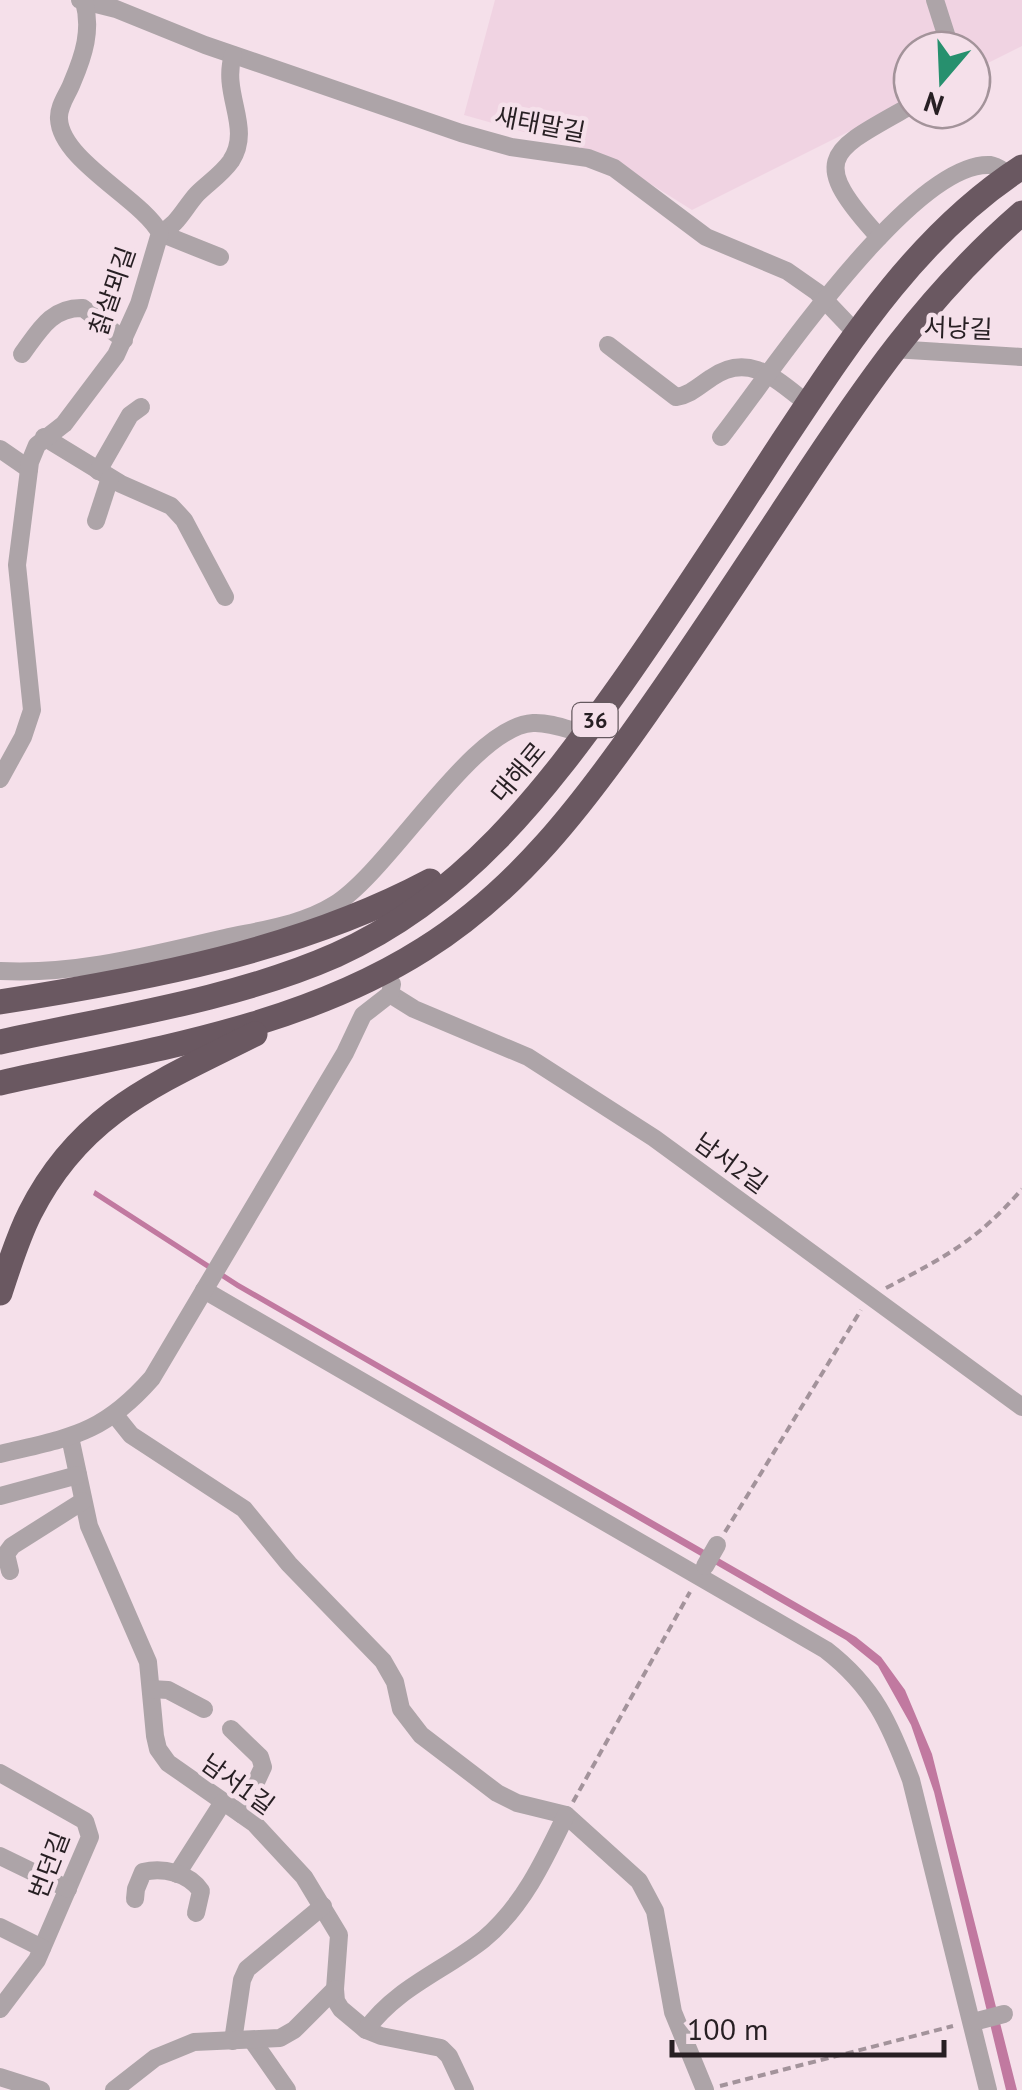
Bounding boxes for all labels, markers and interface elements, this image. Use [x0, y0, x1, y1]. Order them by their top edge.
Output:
north arrow [892, 30, 992, 130]
text: N [919, 84, 948, 125]
street label: 새태말길 [492, 100, 588, 148]
street label: 칡살뫼길 [82, 242, 142, 340]
street label: 서낭길 [923, 311, 993, 345]
road number: 36 [572, 703, 618, 737]
street label: 대해로 [484, 735, 552, 809]
street label: 남서2길 [688, 1126, 774, 1200]
street label: 남서1길 [195, 1747, 281, 1821]
street label: 번던길 [22, 1827, 76, 1903]
scale bar [672, 1995, 944, 2057]
text: 100 m [687, 2009, 768, 2048]

